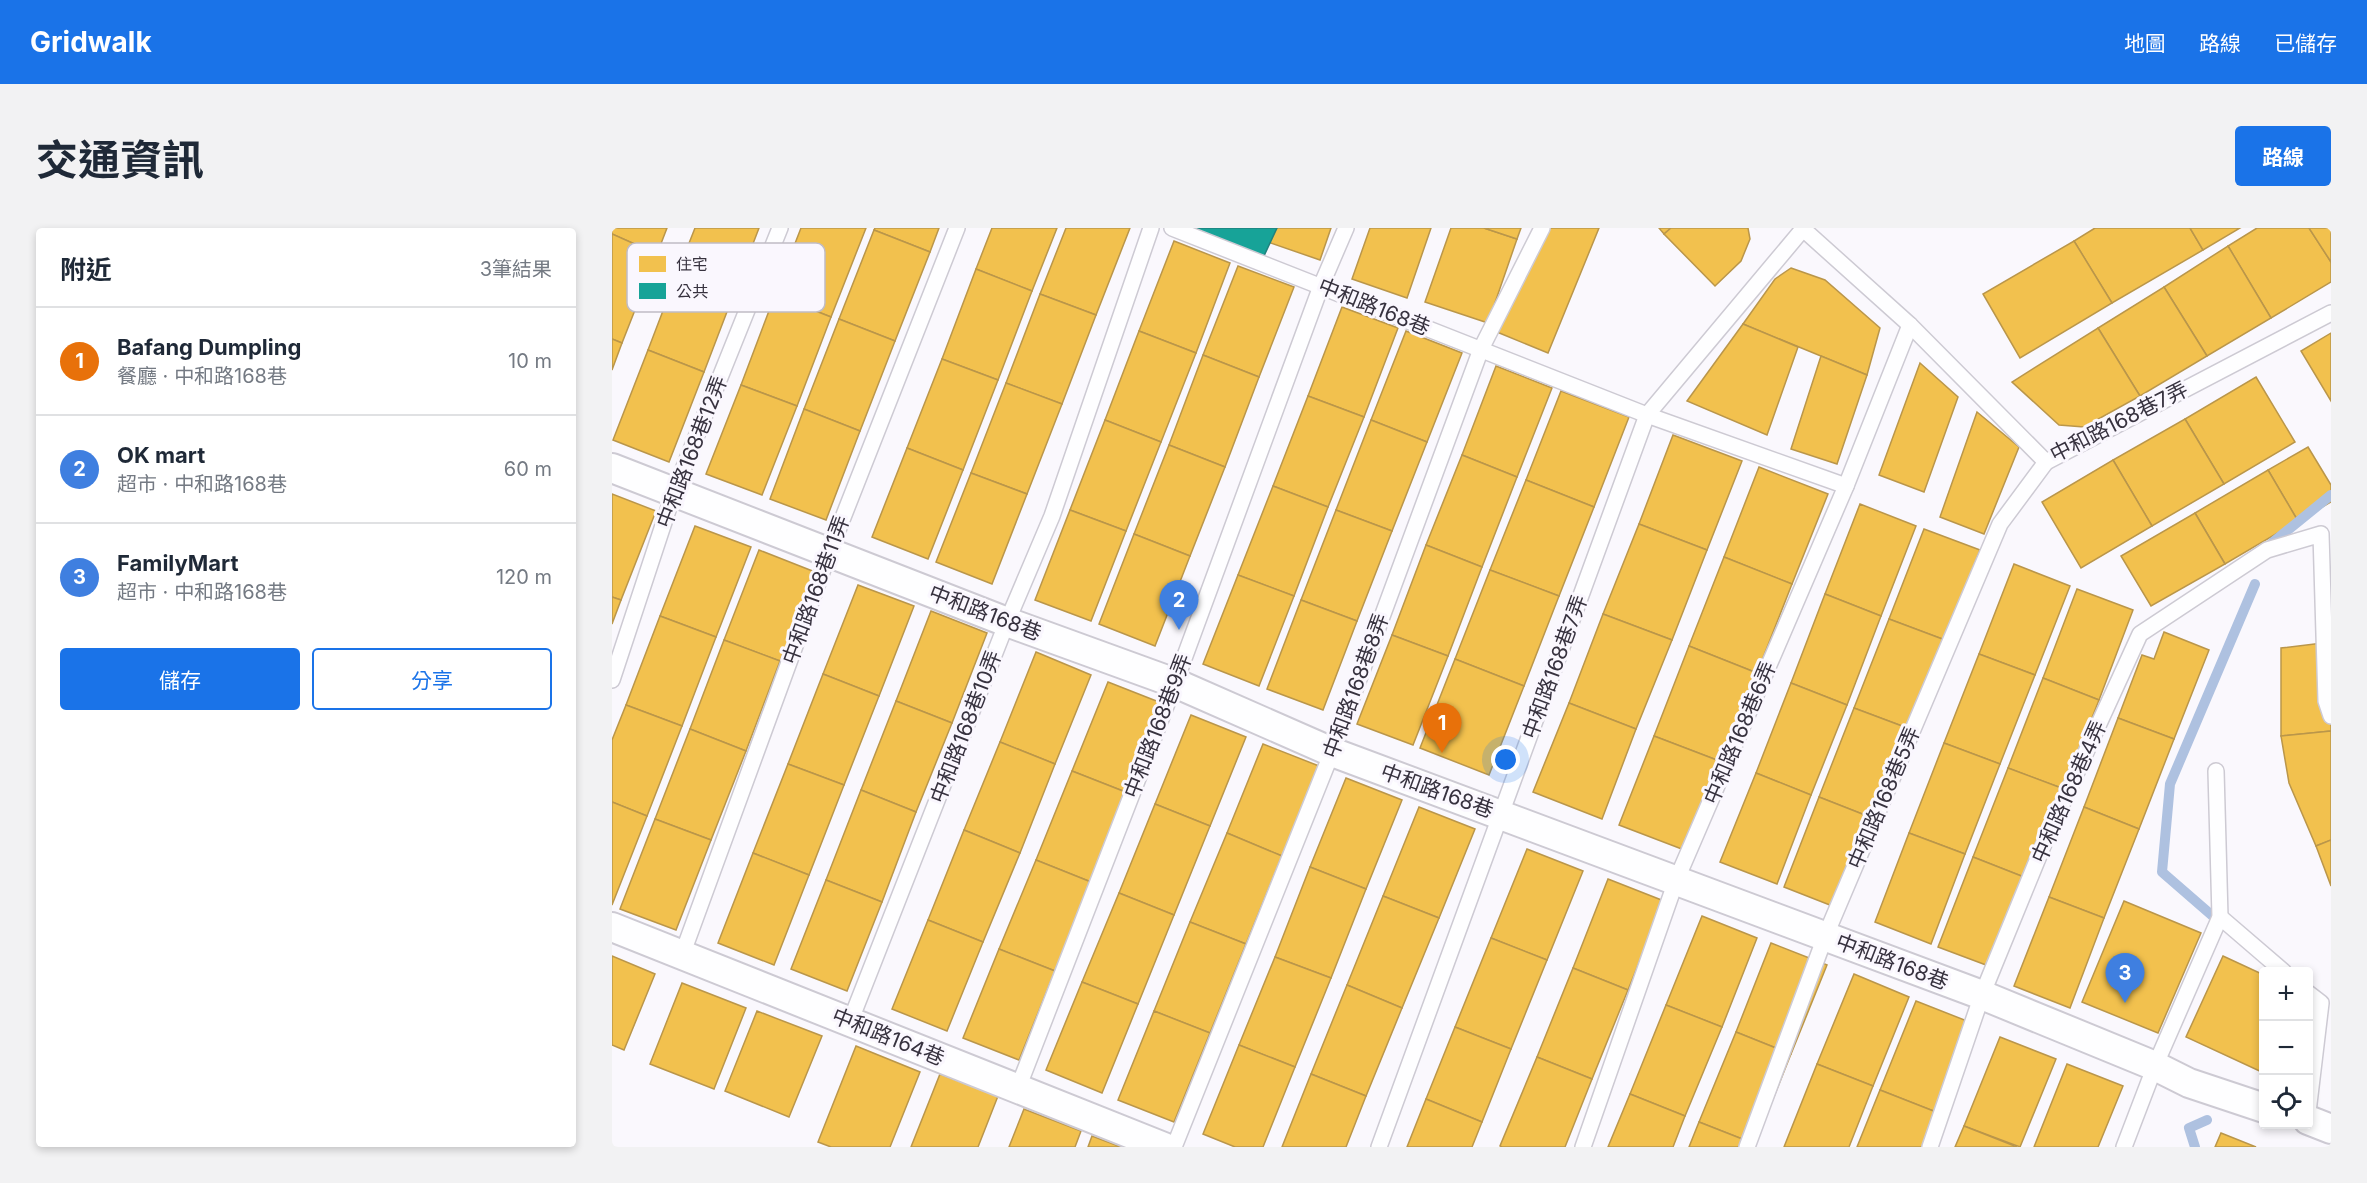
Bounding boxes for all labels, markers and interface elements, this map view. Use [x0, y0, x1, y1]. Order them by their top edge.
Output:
text: Gridwalk [30, 25, 152, 59]
text: 地圖 [2124, 31, 2166, 56]
text: 路線 [2199, 31, 2241, 56]
text: 已儲存 [2274, 31, 2337, 56]
button: 路線 [2235, 126, 2331, 186]
text: 交通資訊 [36, 134, 204, 185]
legend [627, 243, 825, 312]
text: 附近 [60, 254, 112, 285]
text: 住宅 [676, 254, 708, 274]
text: 3筆結果 [480, 257, 552, 281]
street label: 中和路168巷 [1315, 273, 1434, 340]
text: 公共 [676, 281, 708, 301]
text: Bafang Dumpling [117, 334, 301, 360]
text: 1 [75, 349, 84, 373]
text: 10 m [508, 349, 552, 373]
text: 餐廳 · 中和路168巷 [117, 364, 287, 388]
street label: 中和路168巷12弄 [651, 372, 732, 531]
street label: 中和路168巷7弄 [2046, 376, 2192, 467]
text: OK mart [117, 442, 205, 468]
text: 2 [73, 457, 86, 481]
text: 60 m [504, 457, 552, 481]
text: 超市 · 中和路168巷 [117, 472, 287, 496]
street label: 中和路168巷11弄 [777, 512, 854, 668]
text: FamilyMart [117, 550, 239, 576]
text: 3 [73, 565, 86, 589]
text: 120 m [496, 565, 552, 589]
text: 超市 · 中和路168巷 [117, 580, 287, 604]
street label: 中和路168巷 [925, 580, 1045, 645]
pin: 2 [1160, 580, 1198, 630]
street label: 中和路168巷7弄 [1517, 591, 1592, 742]
street label: 中和路168巷8弄 [1318, 610, 1393, 762]
street label: 中和路168巷10弄 [925, 647, 1006, 807]
button: 儲存 [60, 648, 300, 710]
button: 分享 [312, 648, 552, 710]
street label: 中和路168巷9弄 [1119, 650, 1197, 802]
street label: 中和路168巷6弄 [1698, 658, 1781, 808]
pin: 1 [1422, 704, 1462, 753]
street label: 中和路168巷4弄 [2026, 717, 2111, 867]
street label: 中和路168巷5弄 [1842, 723, 1925, 873]
your location [1491, 745, 1520, 774]
street label: 中和路168巷 [1377, 759, 1497, 823]
street label: 中和路168巷 [1832, 929, 1952, 994]
pin: 3 [2106, 954, 2144, 1003]
map controls [2259, 967, 2313, 1129]
button: + [2259, 967, 2313, 1021]
street label: 中和路164巷 [828, 1003, 948, 1070]
button: − [2259, 1021, 2313, 1075]
button: locate [2259, 1075, 2313, 1129]

